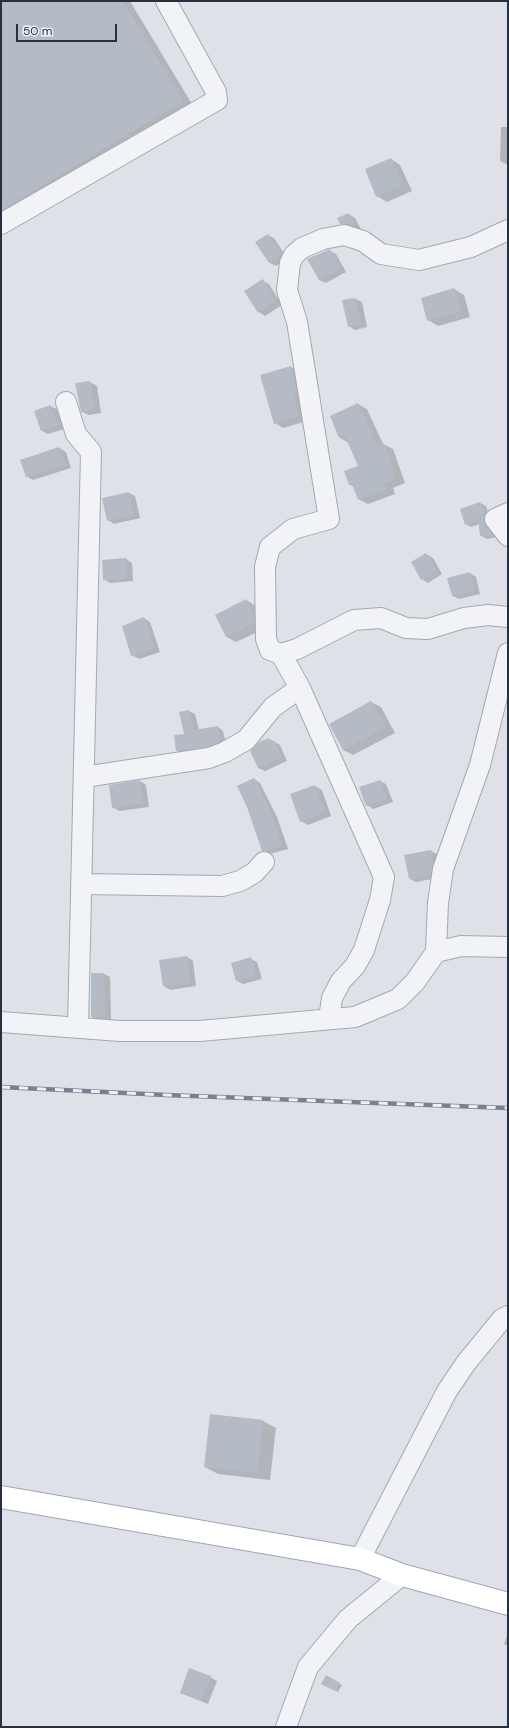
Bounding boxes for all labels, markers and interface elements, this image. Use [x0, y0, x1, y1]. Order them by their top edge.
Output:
scale bar [18, 16, 119, 42]
text: 50 m [23, 23, 52, 39]

